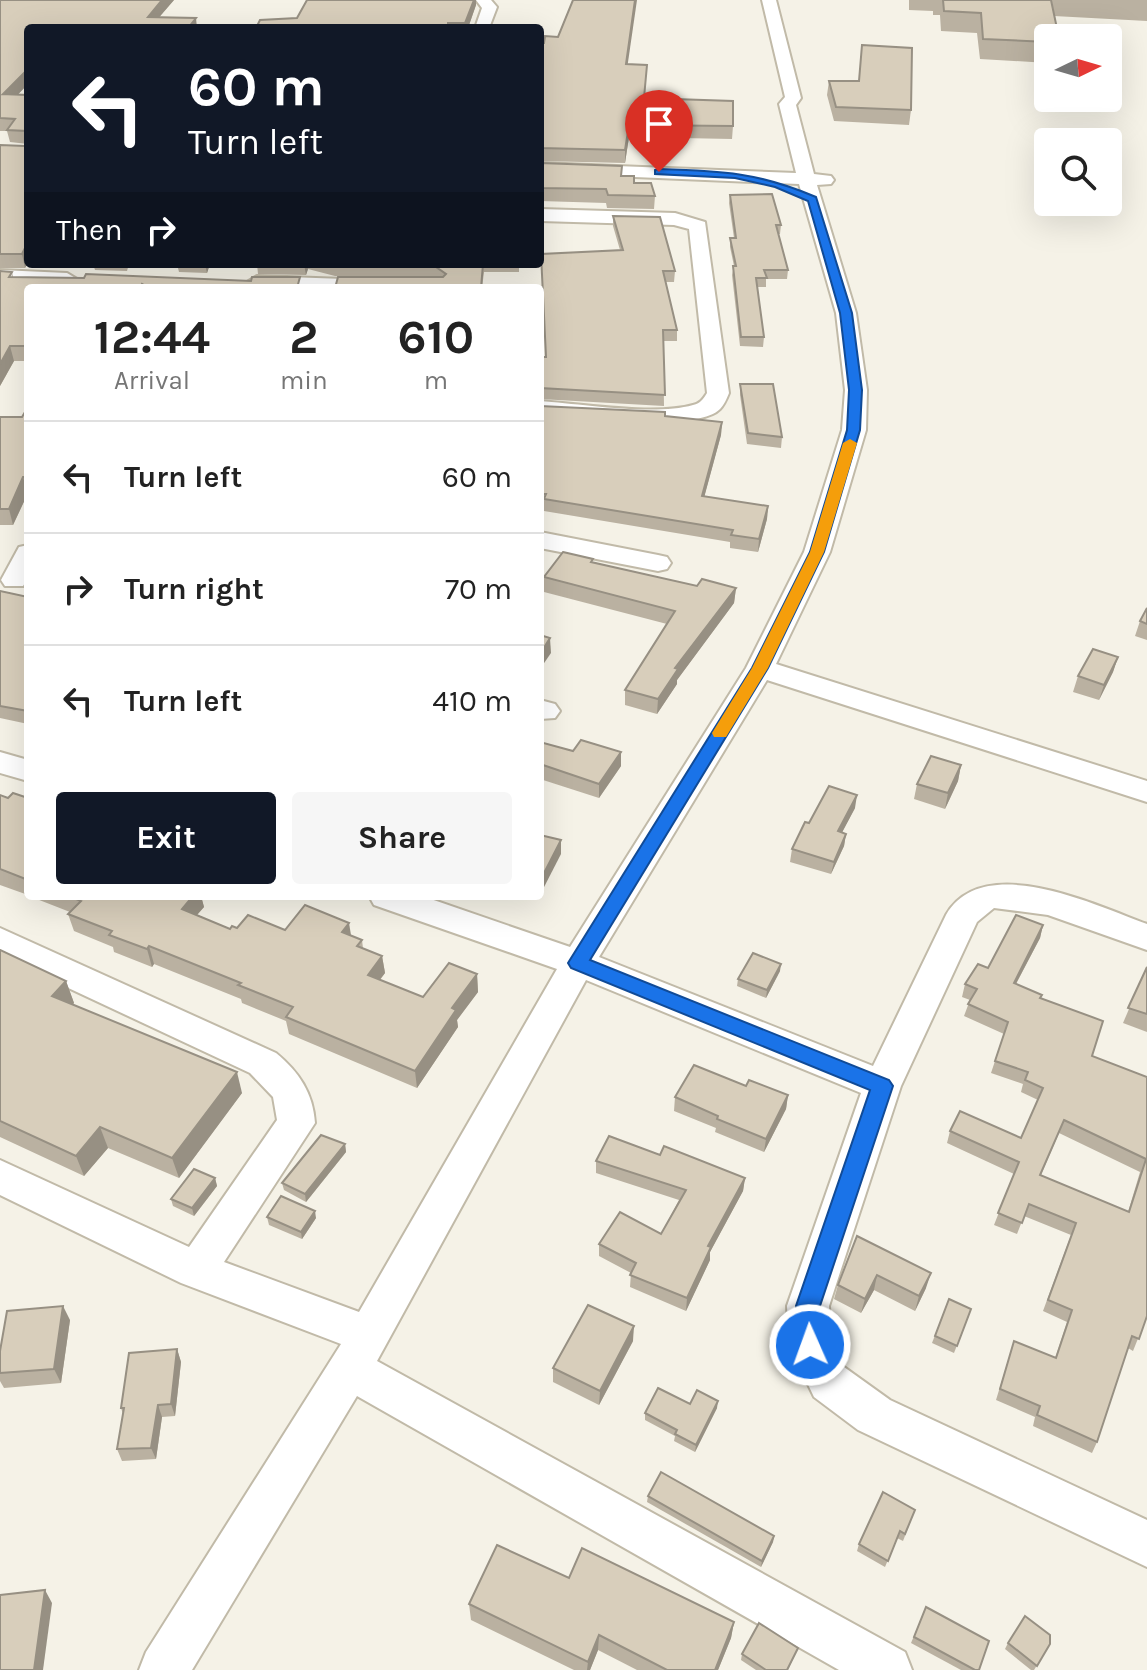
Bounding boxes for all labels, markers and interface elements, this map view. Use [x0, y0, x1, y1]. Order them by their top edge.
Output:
north arrow [1034, 24, 1122, 112]
map controls [1034, 24, 1122, 216]
text: 60 m [188, 54, 325, 119]
icon: left [56, 56, 160, 160]
pin [625, 90, 693, 172]
icon: arrive [637, 102, 681, 146]
text: Turn left [188, 121, 323, 163]
button: search [1034, 128, 1122, 216]
icon: right [139, 208, 183, 252]
text: Then [56, 212, 123, 248]
text: 12:44 [94, 309, 210, 365]
text: 2 [289, 309, 318, 365]
text: 610 [398, 309, 474, 365]
text: Arrival [114, 365, 190, 396]
text: min [280, 365, 328, 396]
text: m [424, 365, 448, 396]
icon: left [56, 455, 100, 499]
text: Turn left [124, 459, 242, 495]
text: 60 m [442, 459, 512, 495]
icon: right [56, 567, 100, 611]
text: Turn right [124, 571, 264, 607]
text: 70 m [445, 571, 512, 607]
icon: left [56, 679, 100, 723]
text: Turn left [124, 683, 242, 719]
text: 410 m [432, 683, 512, 719]
button: Exit [56, 792, 276, 884]
button: Share [292, 792, 512, 884]
position arrow [768, 1303, 852, 1387]

